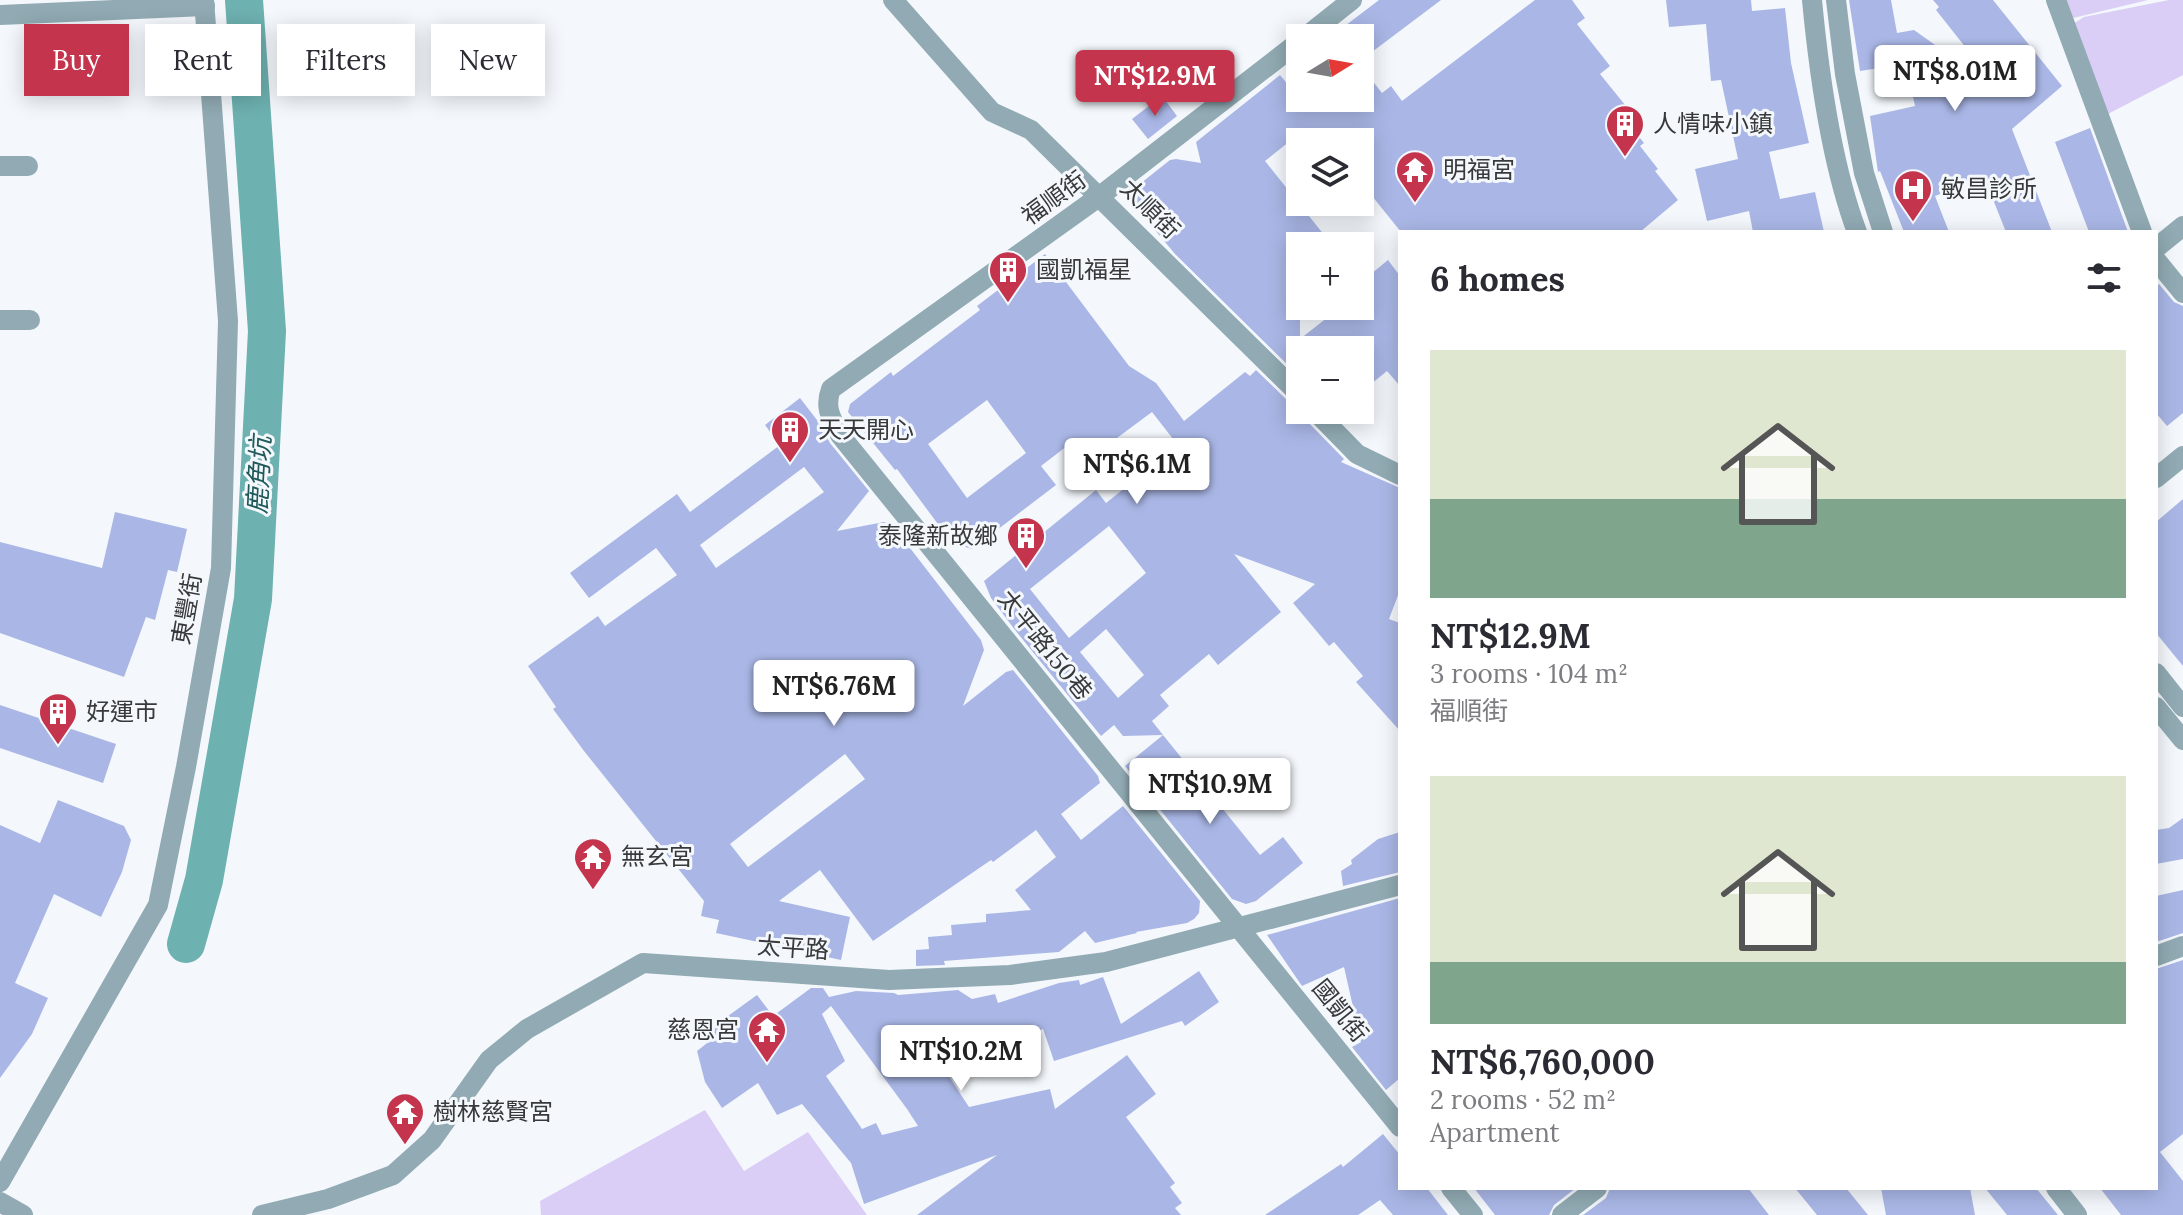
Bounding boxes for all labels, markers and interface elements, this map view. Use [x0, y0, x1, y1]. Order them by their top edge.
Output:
chip: Buy [24, 24, 129, 96]
chip: Rent [145, 24, 261, 96]
chip: Filters [277, 24, 415, 96]
chip: New [431, 24, 545, 96]
north arrow [1286, 24, 1374, 112]
map controls [1286, 24, 1374, 424]
pin: NT$8.01M [1872, 45, 2038, 113]
pin: NT$12.9M [1072, 50, 1238, 118]
text: NT$8.01M [1892, 54, 2018, 87]
text: NT$12.9M [1093, 59, 1217, 92]
building icon: 人情味小鎮 [1604, 103, 1646, 158]
place label: 人情味小鎮 [1653, 108, 1773, 139]
button: layers [1286, 128, 1374, 216]
temple icon: 明福宮 [1394, 149, 1436, 204]
place label: 明福宮 [1443, 154, 1515, 185]
street label: 福順街 [1015, 164, 1092, 231]
hospital icon: 敏昌診所 [1892, 168, 1934, 223]
street label: 太順街 [1114, 172, 1187, 245]
place label: 敏昌診所 [1941, 173, 2037, 204]
button: + [1286, 232, 1374, 320]
building icon: 國凱福星 [987, 249, 1029, 304]
place label: 國凱福星 [1036, 254, 1132, 285]
icon: filters [2082, 256, 2126, 300]
text: 6 homes [1430, 257, 1565, 300]
button: − [1286, 336, 1374, 424]
icon: home [1706, 402, 1850, 546]
building icon: 天天開心 [769, 409, 811, 464]
place label: 天天開心 [818, 414, 914, 445]
water label: 鹿角坑 [240, 431, 277, 515]
pin: NT$6.1M [1063, 438, 1211, 506]
text: NT$6.1M [1082, 447, 1192, 480]
building icon: 泰隆新故鄉 [1005, 515, 1047, 570]
place label: 泰隆新故鄉 [878, 520, 998, 551]
street label: 東豐街 [165, 571, 208, 647]
street label: 太平路150巷 [992, 583, 1099, 706]
text: NT$12.9M [1430, 614, 1591, 657]
text: 3 rooms · 104 m² [1430, 657, 1628, 690]
pin: NT$6.76M [751, 660, 917, 728]
text: NT$6.76M [772, 669, 896, 702]
building icon: 好運市 [37, 691, 79, 746]
text: 福順街 [1430, 694, 1508, 727]
place label: 好運市 [86, 696, 158, 727]
pin: NT$10.9M [1127, 758, 1293, 826]
text: NT$10.9M [1147, 767, 1273, 800]
icon: home [1706, 828, 1850, 972]
temple icon: 無玄宮 [572, 836, 614, 891]
place label: 無玄宮 [621, 841, 693, 872]
street label: 太平路 [756, 930, 830, 965]
street label: 國凱街 [1306, 973, 1375, 1048]
temple icon: 慈恩宮 [746, 1009, 788, 1064]
place label: 慈恩宮 [667, 1014, 739, 1045]
pin: NT$10.2M [878, 1025, 1044, 1093]
text: NT$10.2M [899, 1034, 1023, 1067]
text: NT$6,760,000 [1430, 1040, 1655, 1083]
text: 2 rooms · 52 m² [1430, 1083, 1616, 1116]
temple icon: 樹林慈賢宮 [384, 1091, 426, 1146]
place label: 樹林慈賢宮 [433, 1096, 553, 1127]
text: Apartment [1430, 1116, 1560, 1149]

